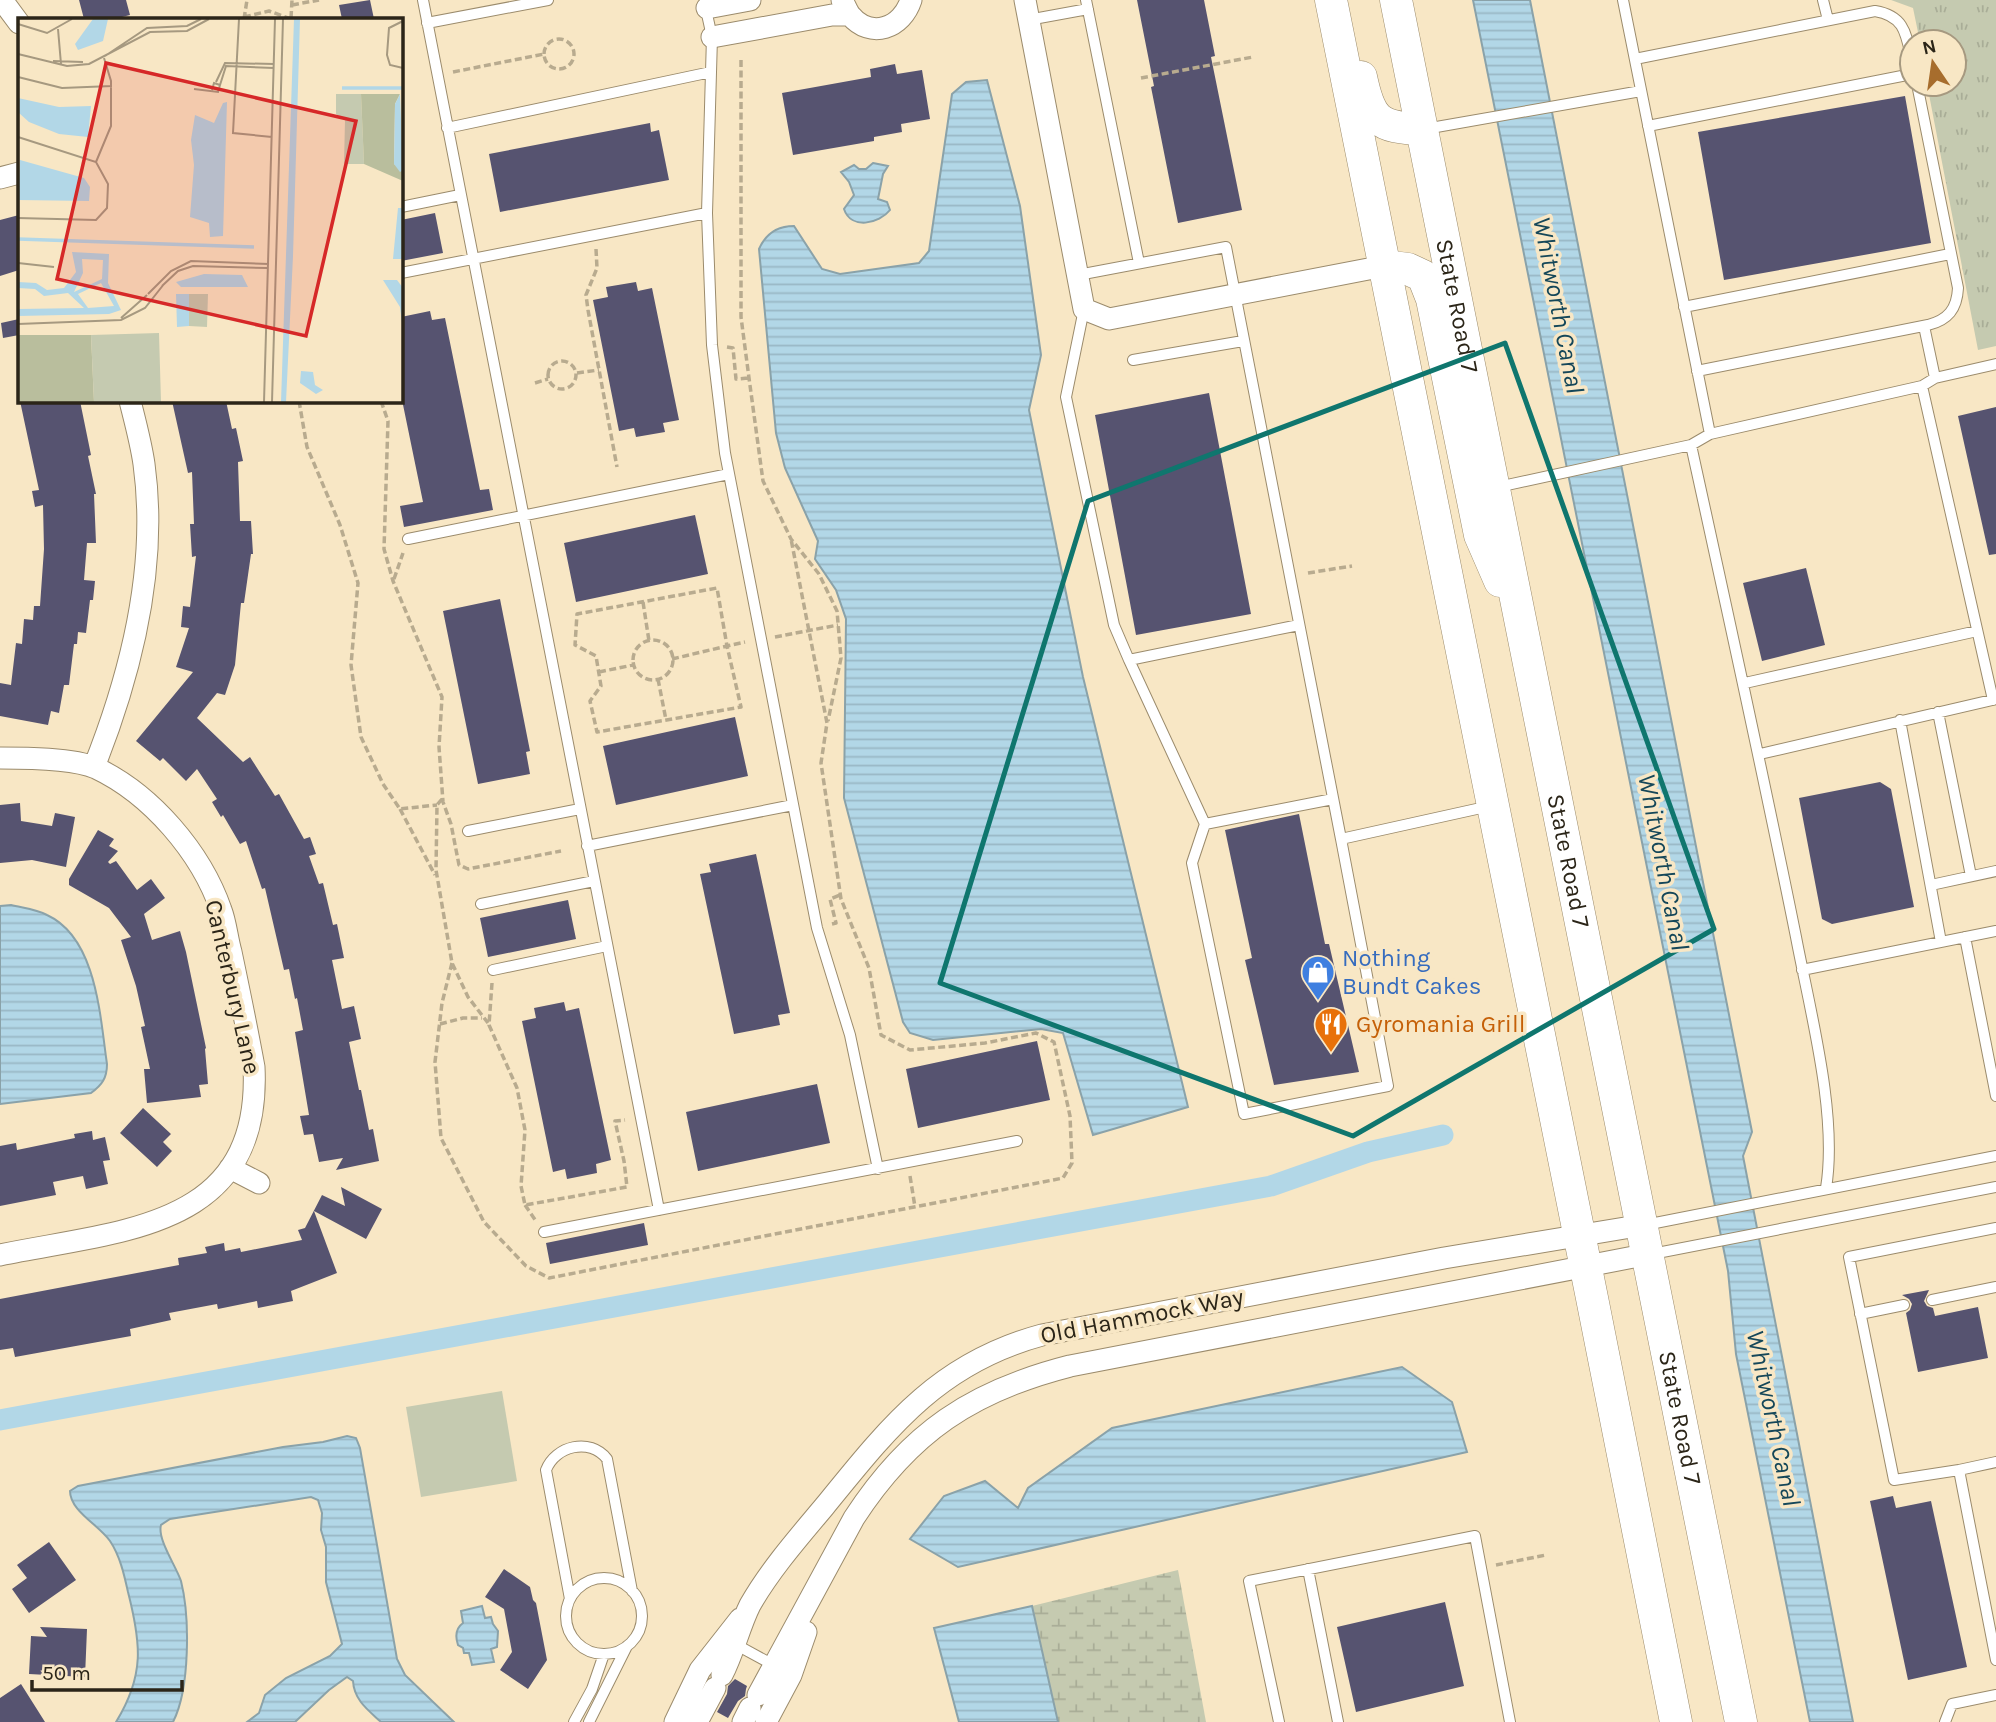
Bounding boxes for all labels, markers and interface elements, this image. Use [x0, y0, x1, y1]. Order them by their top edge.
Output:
inset map [18, 18, 402, 402]
north arrow [1898, 28, 1968, 98]
text: N [1920, 35, 1939, 60]
water label: Whitworth Canal [1526, 214, 1591, 396]
street label: State Road 7 [1430, 236, 1484, 375]
water label: Whitworth Canal [1631, 771, 1696, 953]
street label: State Road 7 [1541, 791, 1596, 930]
street label: Canterbury Lane [199, 897, 267, 1077]
place label: Nothing Bundt Cakes [1342, 944, 1481, 1000]
shop icon: Nothing Bundt Cakes [1299, 953, 1337, 1002]
restaurant icon: Gyromania Grill [1312, 1005, 1350, 1054]
place label: Gyromania Grill [1356, 1010, 1525, 1038]
street label: Old Hammock Way [1038, 1283, 1246, 1349]
water label: Whitworth Canal [1740, 1327, 1807, 1509]
street label: State Road 7 [1653, 1348, 1707, 1487]
scale bar [32, 1648, 182, 1692]
text: 50 m [42, 1661, 91, 1685]

